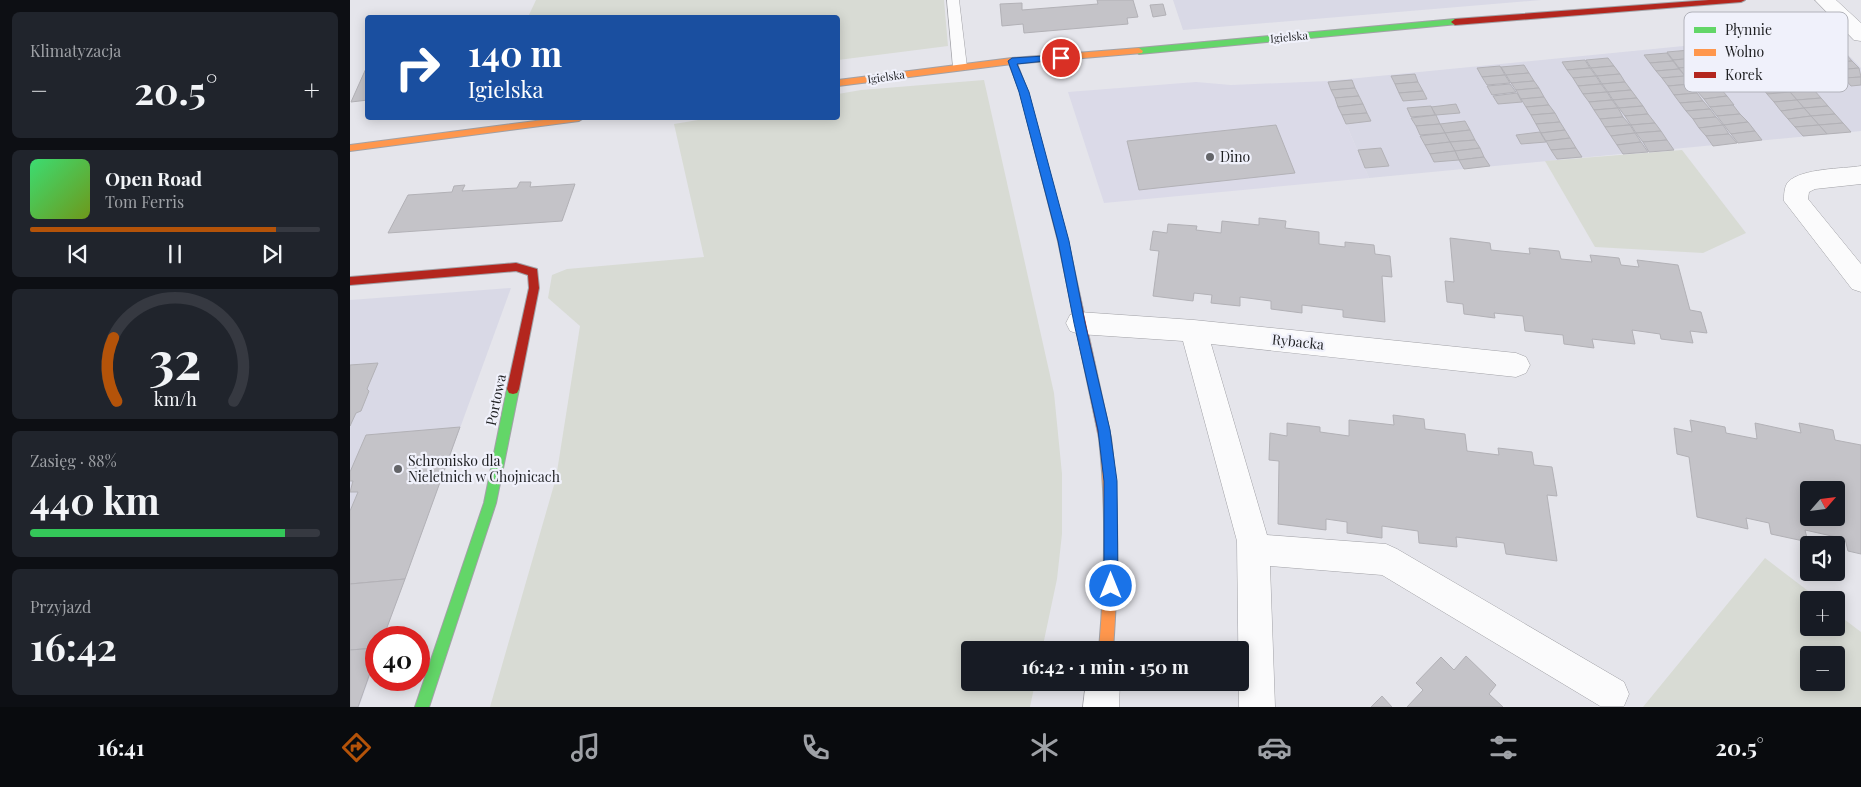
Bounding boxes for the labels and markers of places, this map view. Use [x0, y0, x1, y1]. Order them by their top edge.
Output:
pin [1040, 37, 1082, 79]
place label: Dino [1220, 147, 1251, 166]
marker: Dino [1204, 151, 1216, 163]
place label: Schronisko dla Nieletnich w Chojnicach [408, 451, 561, 486]
marker: Schronisko dla Nieletnich w Chojnicach [392, 463, 404, 475]

